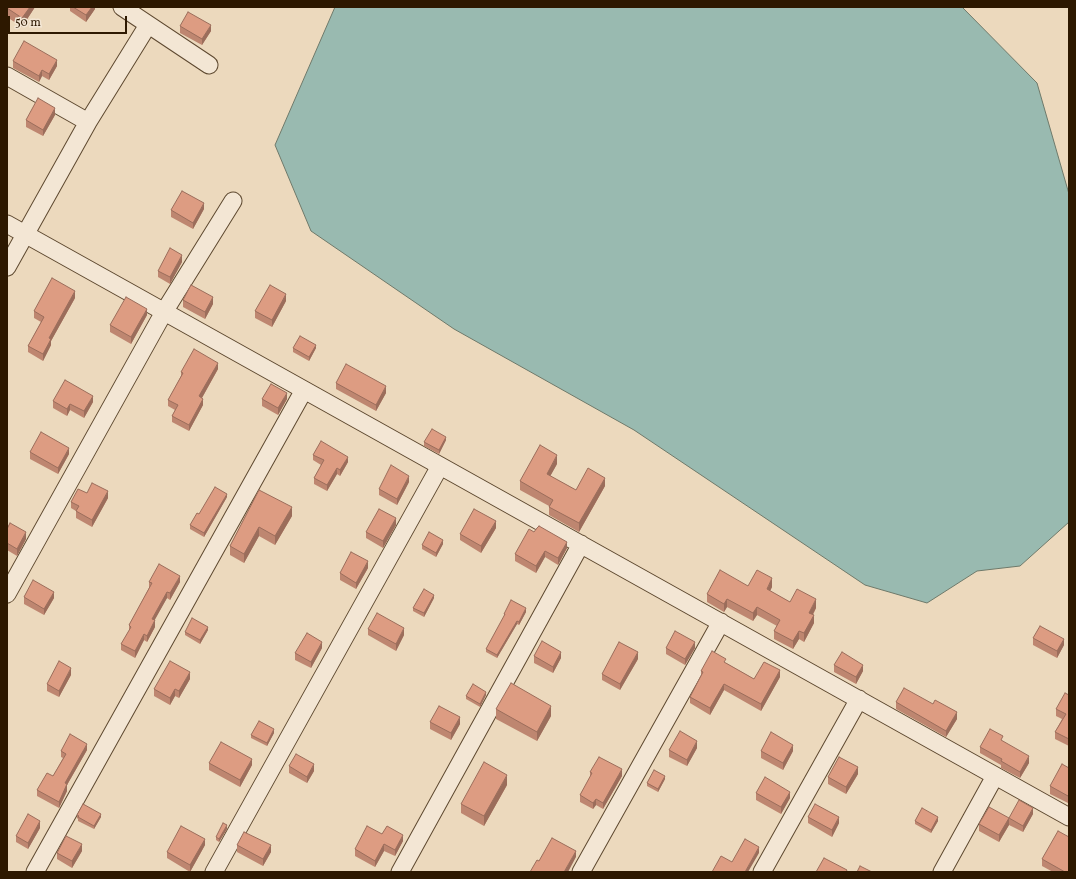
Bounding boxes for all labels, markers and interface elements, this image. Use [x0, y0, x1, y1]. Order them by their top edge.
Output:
scale bar [10, 8, 129, 34]
text: 50 m [15, 15, 41, 31]

